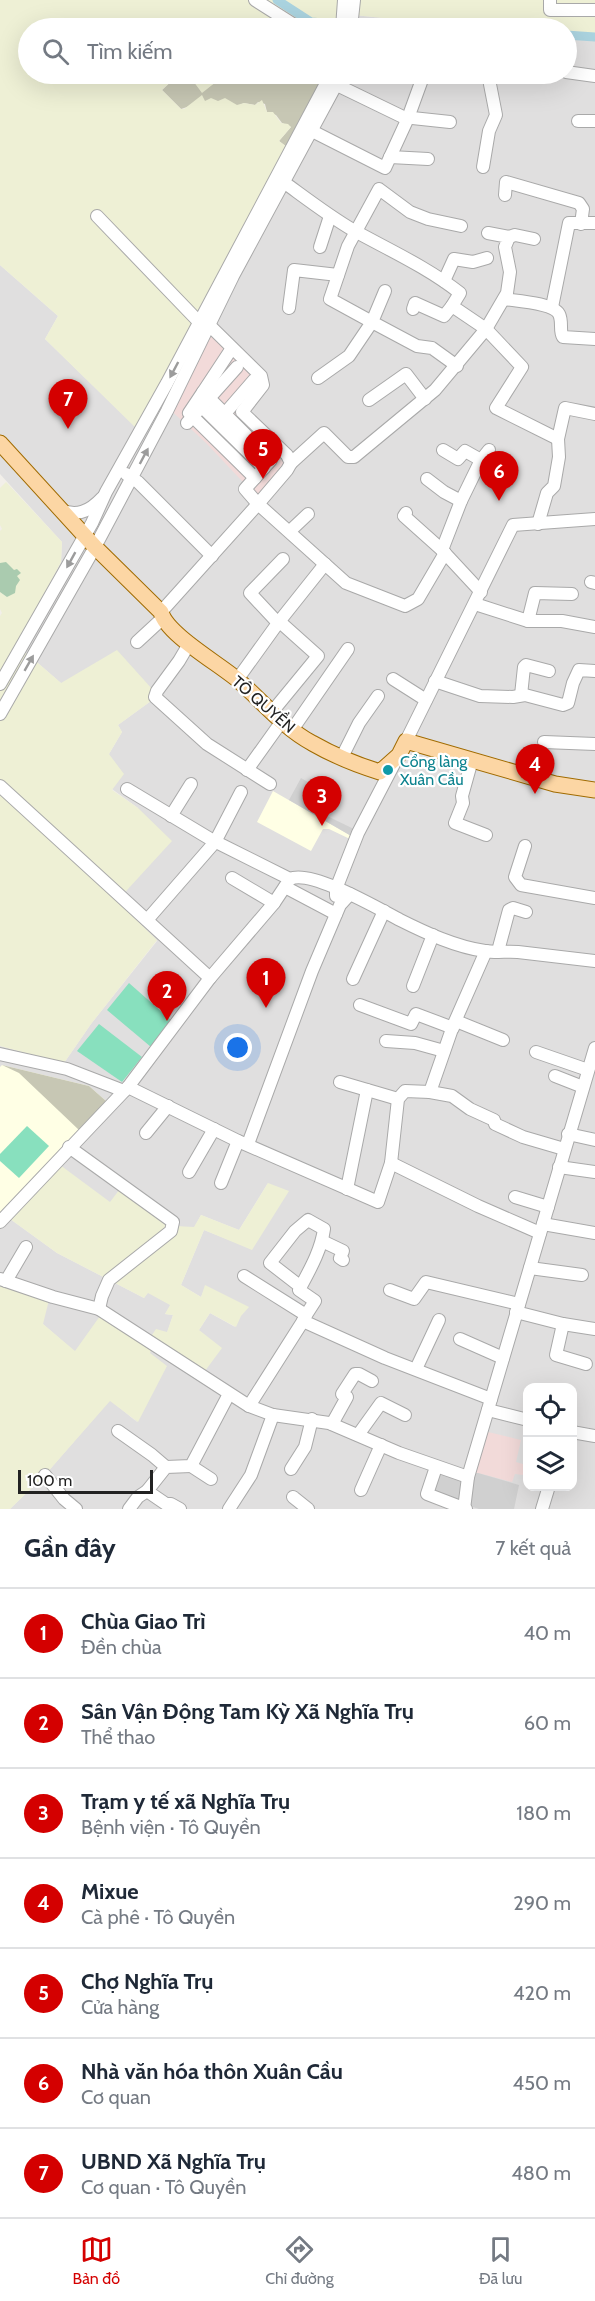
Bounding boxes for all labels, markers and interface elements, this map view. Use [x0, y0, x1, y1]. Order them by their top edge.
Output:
search box [18, 18, 577, 84]
icon: search [39, 35, 72, 68]
text: Tìm kiếm [87, 38, 173, 65]
one-way arrow [169, 362, 179, 379]
pin: 7 [48, 380, 88, 429]
pin: 5 [244, 430, 282, 479]
one-way arrow [139, 447, 149, 464]
pin: 6 [480, 452, 518, 501]
one-way arrow [66, 551, 76, 568]
one-way arrow [24, 655, 35, 671]
street label: TÔ QUYỀN [228, 671, 300, 737]
pin: 4 [516, 744, 554, 794]
place label: Cổng làng Xuân Cầu [400, 752, 468, 789]
marker: Cổng làng Xuân Cầu [381, 763, 395, 777]
pin: 3 [302, 776, 342, 826]
pin: 1 [246, 958, 286, 1008]
pin: 2 [148, 972, 186, 1021]
your location [223, 1033, 252, 1062]
map controls [523, 1383, 577, 1491]
button: locate [523, 1383, 577, 1437]
button: layers [523, 1437, 577, 1491]
scale bar [18, 1467, 153, 1494]
text: 100 m [27, 1471, 72, 1490]
text: Gần đây [24, 1532, 116, 1564]
text: 7 kết quả [495, 1536, 571, 1560]
text: Chùa Giao Trì [81, 1608, 206, 1635]
text: 1 [40, 1621, 47, 1645]
text: 40 m [523, 1621, 571, 1645]
text: Đền chùa [81, 1635, 162, 1659]
text: Sân Vận Động Tam Kỳ Xã Nghĩa Trụ [81, 1698, 414, 1725]
text: 2 [38, 1711, 49, 1735]
text: 60 m [524, 1711, 571, 1735]
text: Thể thao [81, 1725, 155, 1749]
text: Trạm y tế xã Nghĩa Trụ [81, 1788, 290, 1815]
text: 3 [38, 1801, 49, 1825]
text: 180 m [516, 1801, 571, 1825]
text: Bệnh viện · Tô Quyền [81, 1815, 261, 1839]
text: Mixue [81, 1878, 139, 1905]
text: 4 [37, 1891, 50, 1915]
text: 290 m [513, 1891, 571, 1915]
text: Cà phê · Tô Quyền [81, 1905, 235, 1929]
text: Chợ Nghĩa Trụ [81, 1968, 213, 1995]
text: 5 [38, 1981, 49, 2005]
text: 420 m [513, 1981, 571, 2005]
text: Cửa hàng [81, 1995, 159, 2019]
text: Nhà văn hóa thôn Xuân Cầu [81, 2058, 343, 2085]
text: 6 [38, 2071, 49, 2095]
text: 450 m [513, 2071, 571, 2095]
text: Cơ quan [81, 2085, 151, 2109]
text: UBND Xã Nghĩa Trụ [81, 2148, 266, 2175]
text: 7 [38, 2161, 49, 2185]
text: 480 m [511, 2161, 571, 2185]
text: Cơ quan · Tô Quyền [81, 2175, 246, 2199]
tab: Bản đồ [73, 2233, 120, 2288]
tab: Chỉ đường [265, 2233, 334, 2288]
tab: Đã lưu [479, 2233, 522, 2288]

